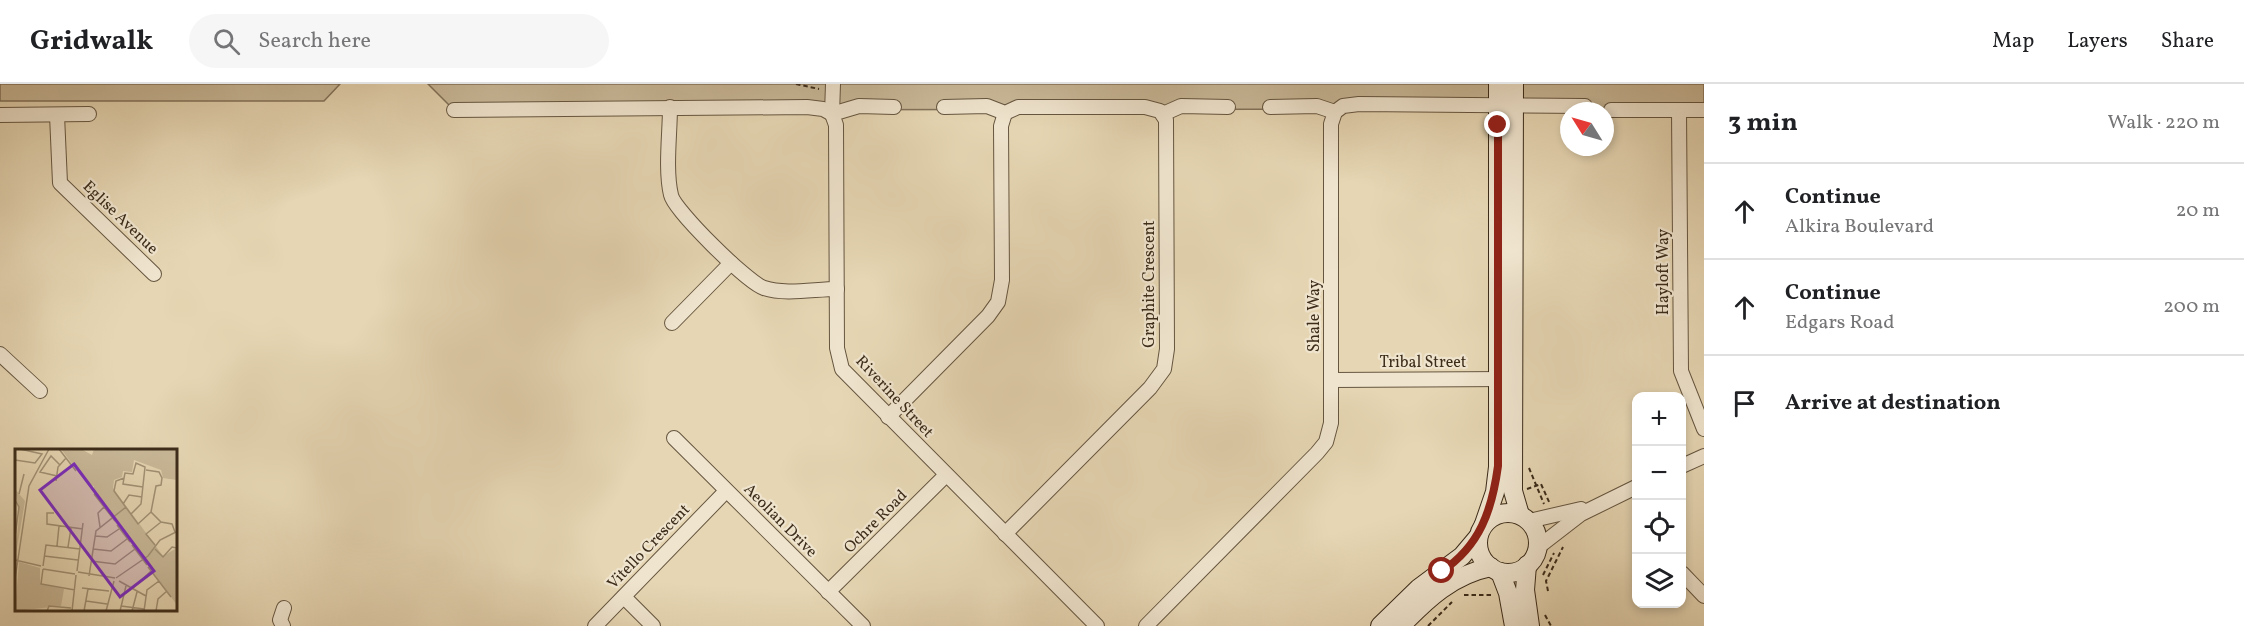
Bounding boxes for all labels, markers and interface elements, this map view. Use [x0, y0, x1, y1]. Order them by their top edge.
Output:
search box [189, 14, 609, 68]
text: Gridwalk [30, 22, 153, 61]
icon: search [210, 25, 243, 58]
text: Search here [258, 26, 371, 57]
text: Map [1992, 27, 2034, 56]
text: Layers [2067, 27, 2128, 56]
text: Share [2161, 27, 2214, 56]
north arrow [1560, 102, 1614, 156]
text: 3 min [1728, 105, 1798, 141]
text: Walk · 220 m [2108, 109, 2220, 137]
route end [1484, 111, 1510, 137]
street label: Eglise Avenue [77, 176, 163, 260]
text: Continue [1785, 182, 1881, 213]
icon: ahead [1728, 195, 1761, 228]
text: 20 m [2176, 197, 2220, 225]
text: Alkira Boulevard [1785, 213, 1934, 241]
street label: Graphite Crescent [1139, 220, 1161, 348]
street label: Hayloft Way [1653, 229, 1675, 315]
text: Continue [1785, 278, 1881, 309]
street label: Shale Way [1304, 279, 1326, 352]
icon: ahead [1728, 291, 1761, 324]
text: 200 m [2163, 293, 2220, 321]
text: Edgars Road [1785, 309, 1895, 337]
street label: Riverine Street [850, 351, 938, 443]
street label: Tribal Street [1380, 352, 1467, 374]
icon: arrive [1728, 387, 1761, 420]
text: Arrive at destination [1785, 388, 2001, 419]
map controls [1632, 392, 1686, 608]
button: + [1632, 392, 1686, 446]
button: − [1632, 446, 1686, 500]
inset map [15, 449, 177, 611]
street label: Aeolian Drive [738, 479, 822, 563]
street label: Ochre Road [839, 485, 913, 559]
street label: Vitello Crescent [603, 499, 696, 594]
button: locate [1632, 500, 1686, 554]
button: layers [1632, 554, 1686, 608]
route start [1428, 557, 1454, 583]

